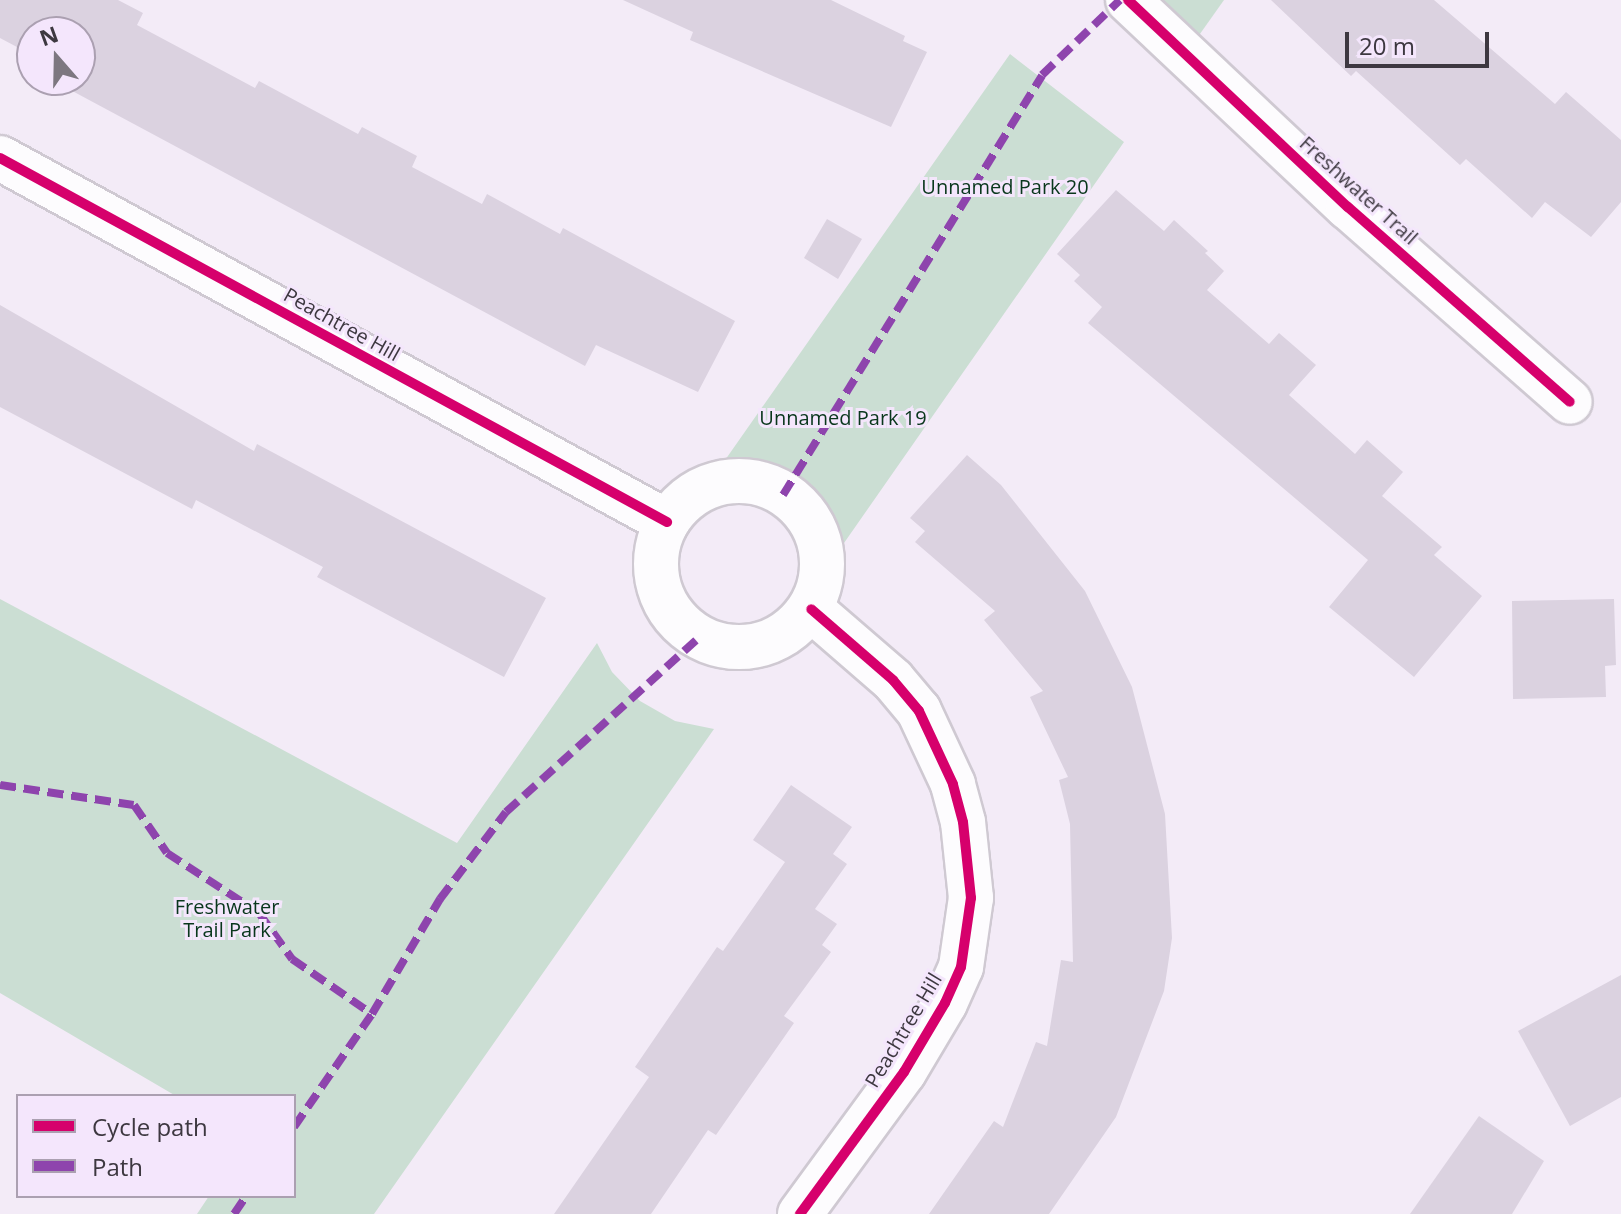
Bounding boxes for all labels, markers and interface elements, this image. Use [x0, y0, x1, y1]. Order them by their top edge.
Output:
north arrow [16, 16, 96, 96]
scale bar [1349, 16, 1493, 66]
text: N [35, 18, 62, 52]
text: 20 m [1359, 29, 1415, 62]
street label: Freshwater Trail [1295, 131, 1423, 249]
park label: Unnamed Park 20 [921, 174, 1089, 198]
street label: Peachtree Hill [280, 282, 404, 366]
park label: Unnamed Park 19 [759, 405, 927, 429]
park label: Freshwater Trail Park [175, 895, 279, 942]
street label: Peachtree Hill [859, 969, 947, 1091]
legend [16, 1094, 296, 1198]
text: Cycle path [92, 1110, 208, 1143]
text: Path [92, 1150, 143, 1183]

